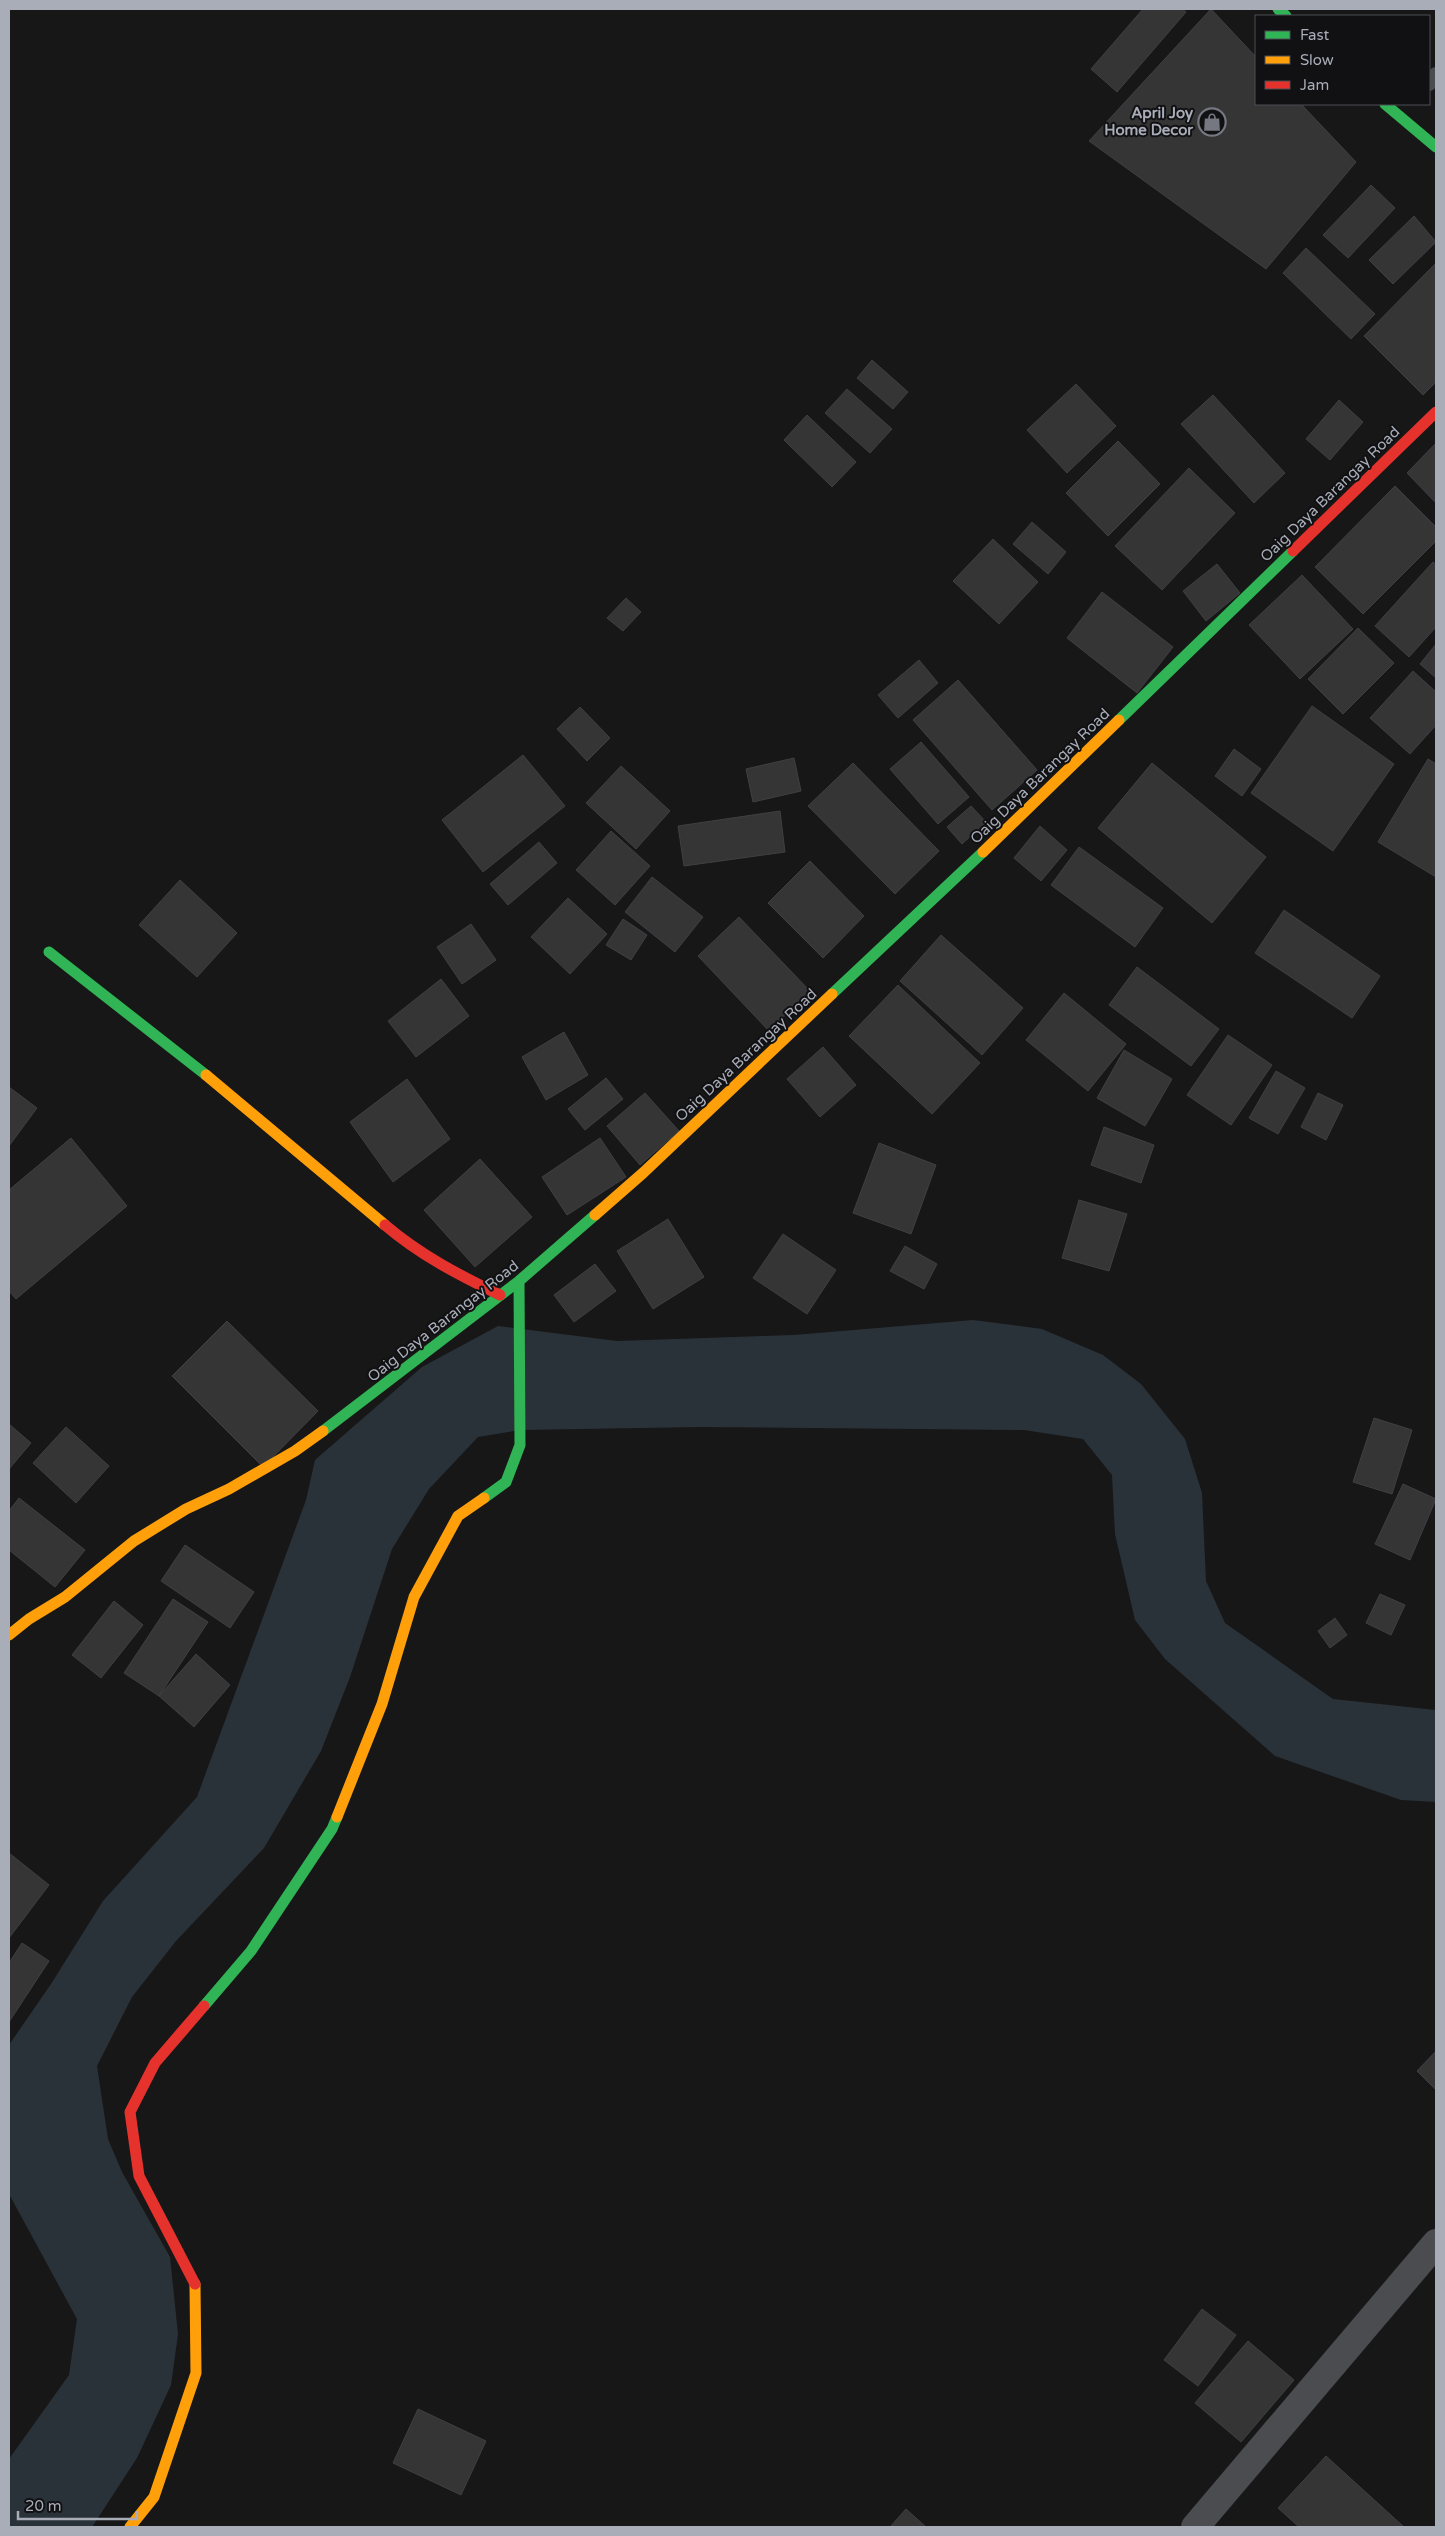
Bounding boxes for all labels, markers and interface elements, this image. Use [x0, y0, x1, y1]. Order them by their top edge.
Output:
legend [1255, 15, 1430, 105]
text: Fast [1300, 26, 1330, 44]
text: Slow [1300, 51, 1334, 69]
text: Jam [1300, 76, 1329, 94]
place label: April Joy Home Decor [1104, 104, 1193, 139]
shop icon: April Joy Home Decor [1197, 107, 1227, 137]
street label: Oaig Daya Barangay Road [1257, 423, 1403, 565]
street label: Oaig Daya Barangay Road [967, 705, 1113, 847]
street label: Oaig Daya Barangay Road [672, 985, 820, 1125]
street label: Oaig Daya Barangay Road [364, 1256, 522, 1386]
scale bar [18, 2488, 136, 2520]
text: 20 m [25, 2497, 62, 2515]

